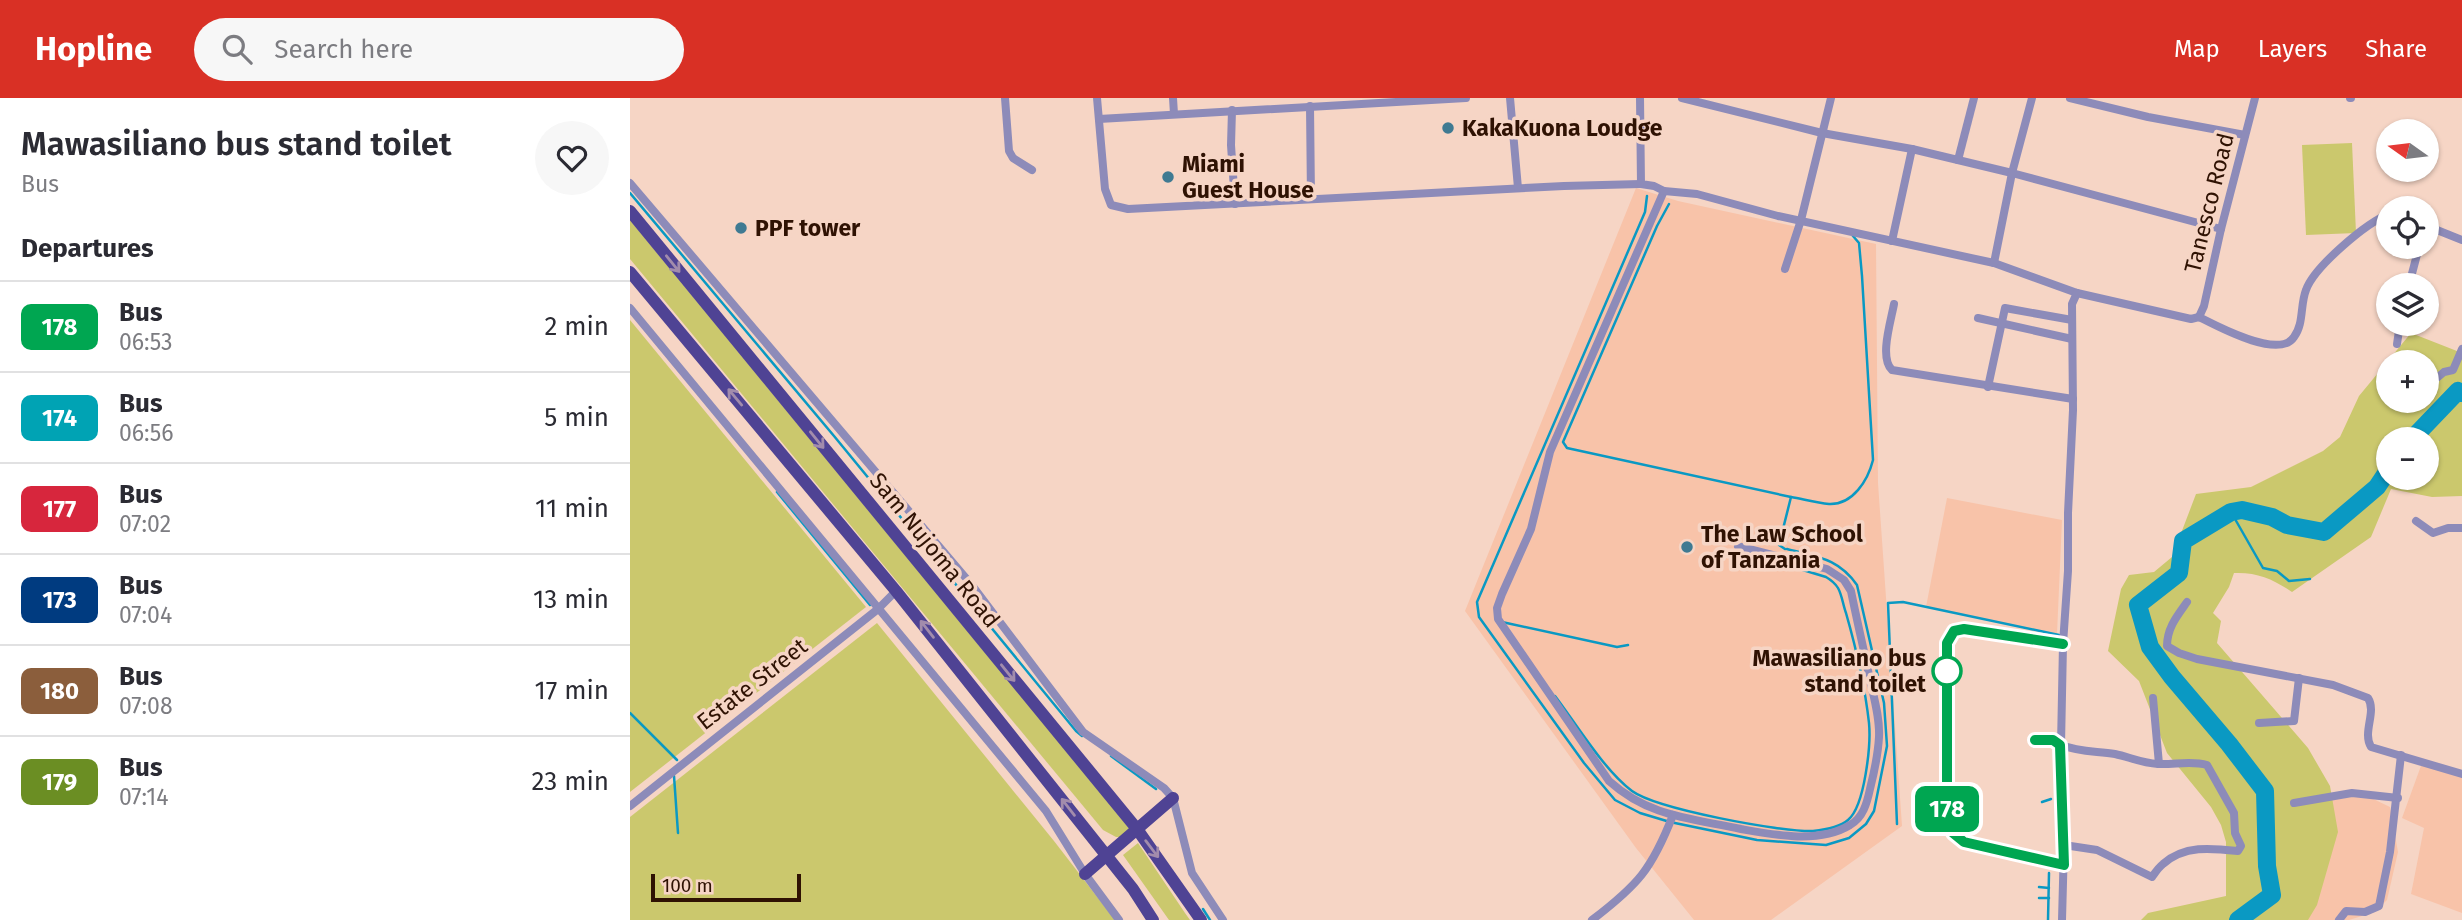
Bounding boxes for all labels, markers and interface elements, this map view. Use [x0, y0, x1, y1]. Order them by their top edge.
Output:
search box [194, 18, 684, 81]
text: Hopline [35, 29, 152, 69]
icon: search [218, 30, 256, 68]
text: Search here [274, 34, 413, 65]
text: Map [2174, 35, 2220, 63]
text: Layers [2258, 35, 2327, 63]
text: Share [2365, 35, 2427, 63]
place label: KakaKuona Loudge [1462, 114, 1663, 142]
north arrow [2376, 119, 2440, 182]
map controls [2376, 119, 2439, 490]
marker: KakaKuona Loudge [1440, 120, 1456, 136]
button: heart [535, 121, 609, 195]
text: Mawasiliano bus stand toilet [21, 124, 452, 164]
street label: Tanesco Road [2178, 130, 2240, 276]
place label: Miami Guest House [1182, 150, 1314, 204]
marker: Miami Guest House [1160, 169, 1176, 185]
text: Bus [21, 170, 59, 198]
button: locate [2376, 196, 2439, 259]
place label: PPF tower [755, 214, 861, 242]
marker: PPF tower [733, 220, 749, 236]
text: Departures [21, 233, 154, 264]
one-way arrow [665, 254, 681, 272]
button: layers [2376, 273, 2439, 336]
text: Bus [119, 297, 162, 328]
text: 2 min [544, 311, 609, 342]
text: 178 [42, 313, 77, 341]
text: 06:53 [119, 328, 173, 356]
button: + [2376, 350, 2439, 413]
text: Bus [119, 388, 162, 419]
one-way arrow [727, 388, 743, 406]
text: 5 min [544, 402, 609, 433]
text: 174 [42, 404, 77, 432]
text: 06:56 [119, 419, 174, 447]
button: − [2376, 427, 2439, 490]
one-way arrow [810, 430, 825, 448]
street label: Sam Nujoma Road [864, 467, 1006, 633]
text: Bus [119, 479, 162, 510]
text: 11 min [535, 493, 609, 524]
text: 177 [43, 495, 76, 523]
text: 07:02 [119, 510, 171, 538]
place label: The Law School of Tanzania [1701, 520, 1863, 574]
marker: The Law School of Tanzania [1679, 539, 1695, 555]
text: Bus [119, 570, 162, 601]
text: 13 min [533, 584, 609, 615]
text: 173 [42, 586, 77, 614]
text: 07:04 [119, 601, 172, 629]
one-way arrow [919, 620, 934, 638]
street label: Estate Street [691, 632, 813, 736]
place label: Mawasiliano bus stand toilet [1752, 644, 1927, 698]
marker: Mawasiliano bus stand toilet [1932, 656, 1962, 686]
text: Bus [119, 661, 162, 692]
one-way arrow [1000, 663, 1016, 681]
text: 17 min [534, 675, 609, 706]
text: 180 [40, 677, 79, 705]
text: 07:08 [119, 692, 173, 720]
text: Bus [119, 752, 162, 783]
text: 23 min [532, 766, 609, 797]
text: 179 [42, 768, 77, 796]
text: 07:14 [119, 783, 168, 811]
line badge: 178 [1907, 786, 1987, 832]
text: 178 [1929, 795, 1965, 823]
one-way arrow [1061, 798, 1076, 817]
one-way arrow [1144, 840, 1159, 858]
scale bar [651, 871, 802, 903]
text: 100 m [662, 874, 713, 897]

